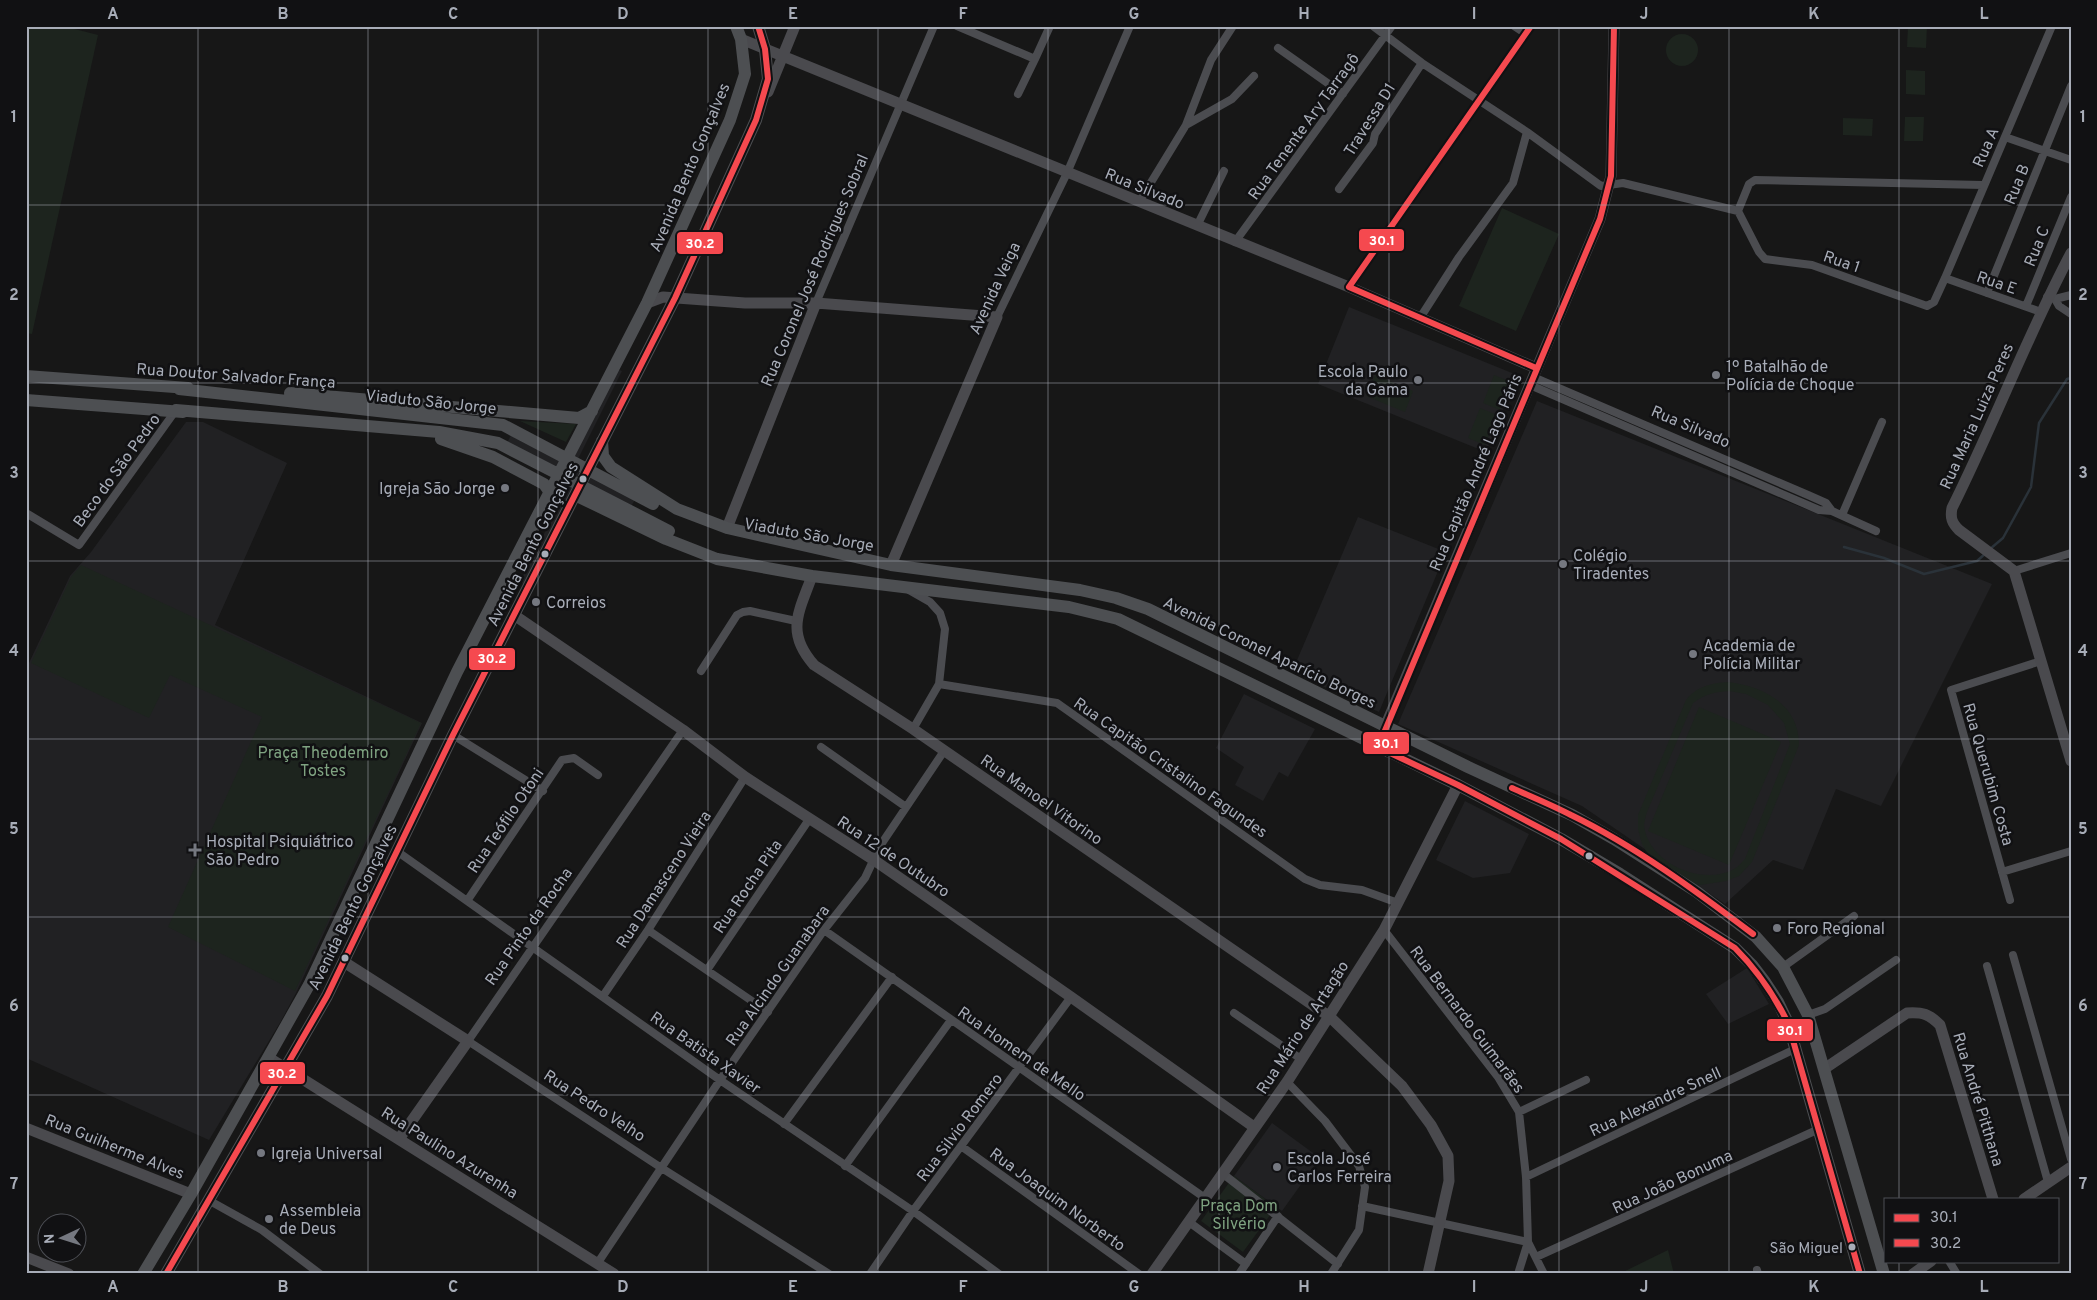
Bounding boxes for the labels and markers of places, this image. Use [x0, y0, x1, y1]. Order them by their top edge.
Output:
place label: 1º Batalhão de Polícia de Choque [1726, 358, 1854, 396]
place label: Escola Paulo da Gama [1318, 363, 1408, 401]
marker: 1º Batalhão de Polícia de Choque [1710, 369, 1722, 381]
marker: Escola Paulo da Gama [1412, 374, 1424, 386]
unlabelled marker [578, 474, 588, 484]
place label: Igreja São Jorge [379, 480, 495, 500]
marker: Igreja São Jorge [499, 482, 511, 494]
place label: Colégio Tiradentes [1573, 547, 1649, 585]
unlabelled marker [540, 549, 550, 559]
marker: Colégio Tiradentes [1557, 558, 1569, 570]
place label: Correios [546, 594, 606, 614]
marker: Correios [530, 596, 542, 608]
place label: Academia de Polícia Militar [1703, 637, 1800, 675]
marker: Academia de Polícia Militar [1687, 648, 1699, 660]
place label: Hospital Psiquiátrico São Pedro [206, 833, 354, 871]
marker: Hospital Psiquiátrico São Pedro [188, 843, 202, 857]
unlabelled marker [1584, 851, 1594, 861]
place label: Foro Regional [1787, 920, 1885, 940]
marker: Foro Regional [1771, 922, 1783, 934]
unlabelled marker [340, 953, 350, 963]
place label: Igreja Universal [271, 1145, 382, 1165]
marker: Igreja Universal [255, 1147, 267, 1159]
place label: Escola José Carlos Ferreira [1287, 1150, 1392, 1188]
marker: Escola José Carlos Ferreira [1271, 1161, 1283, 1173]
place label: Assembleia de Deus [279, 1202, 361, 1240]
marker: Assembleia de Deus [263, 1213, 275, 1225]
place label: São Miguel [1770, 1240, 1843, 1259]
marker: São Miguel [1847, 1242, 1857, 1252]

